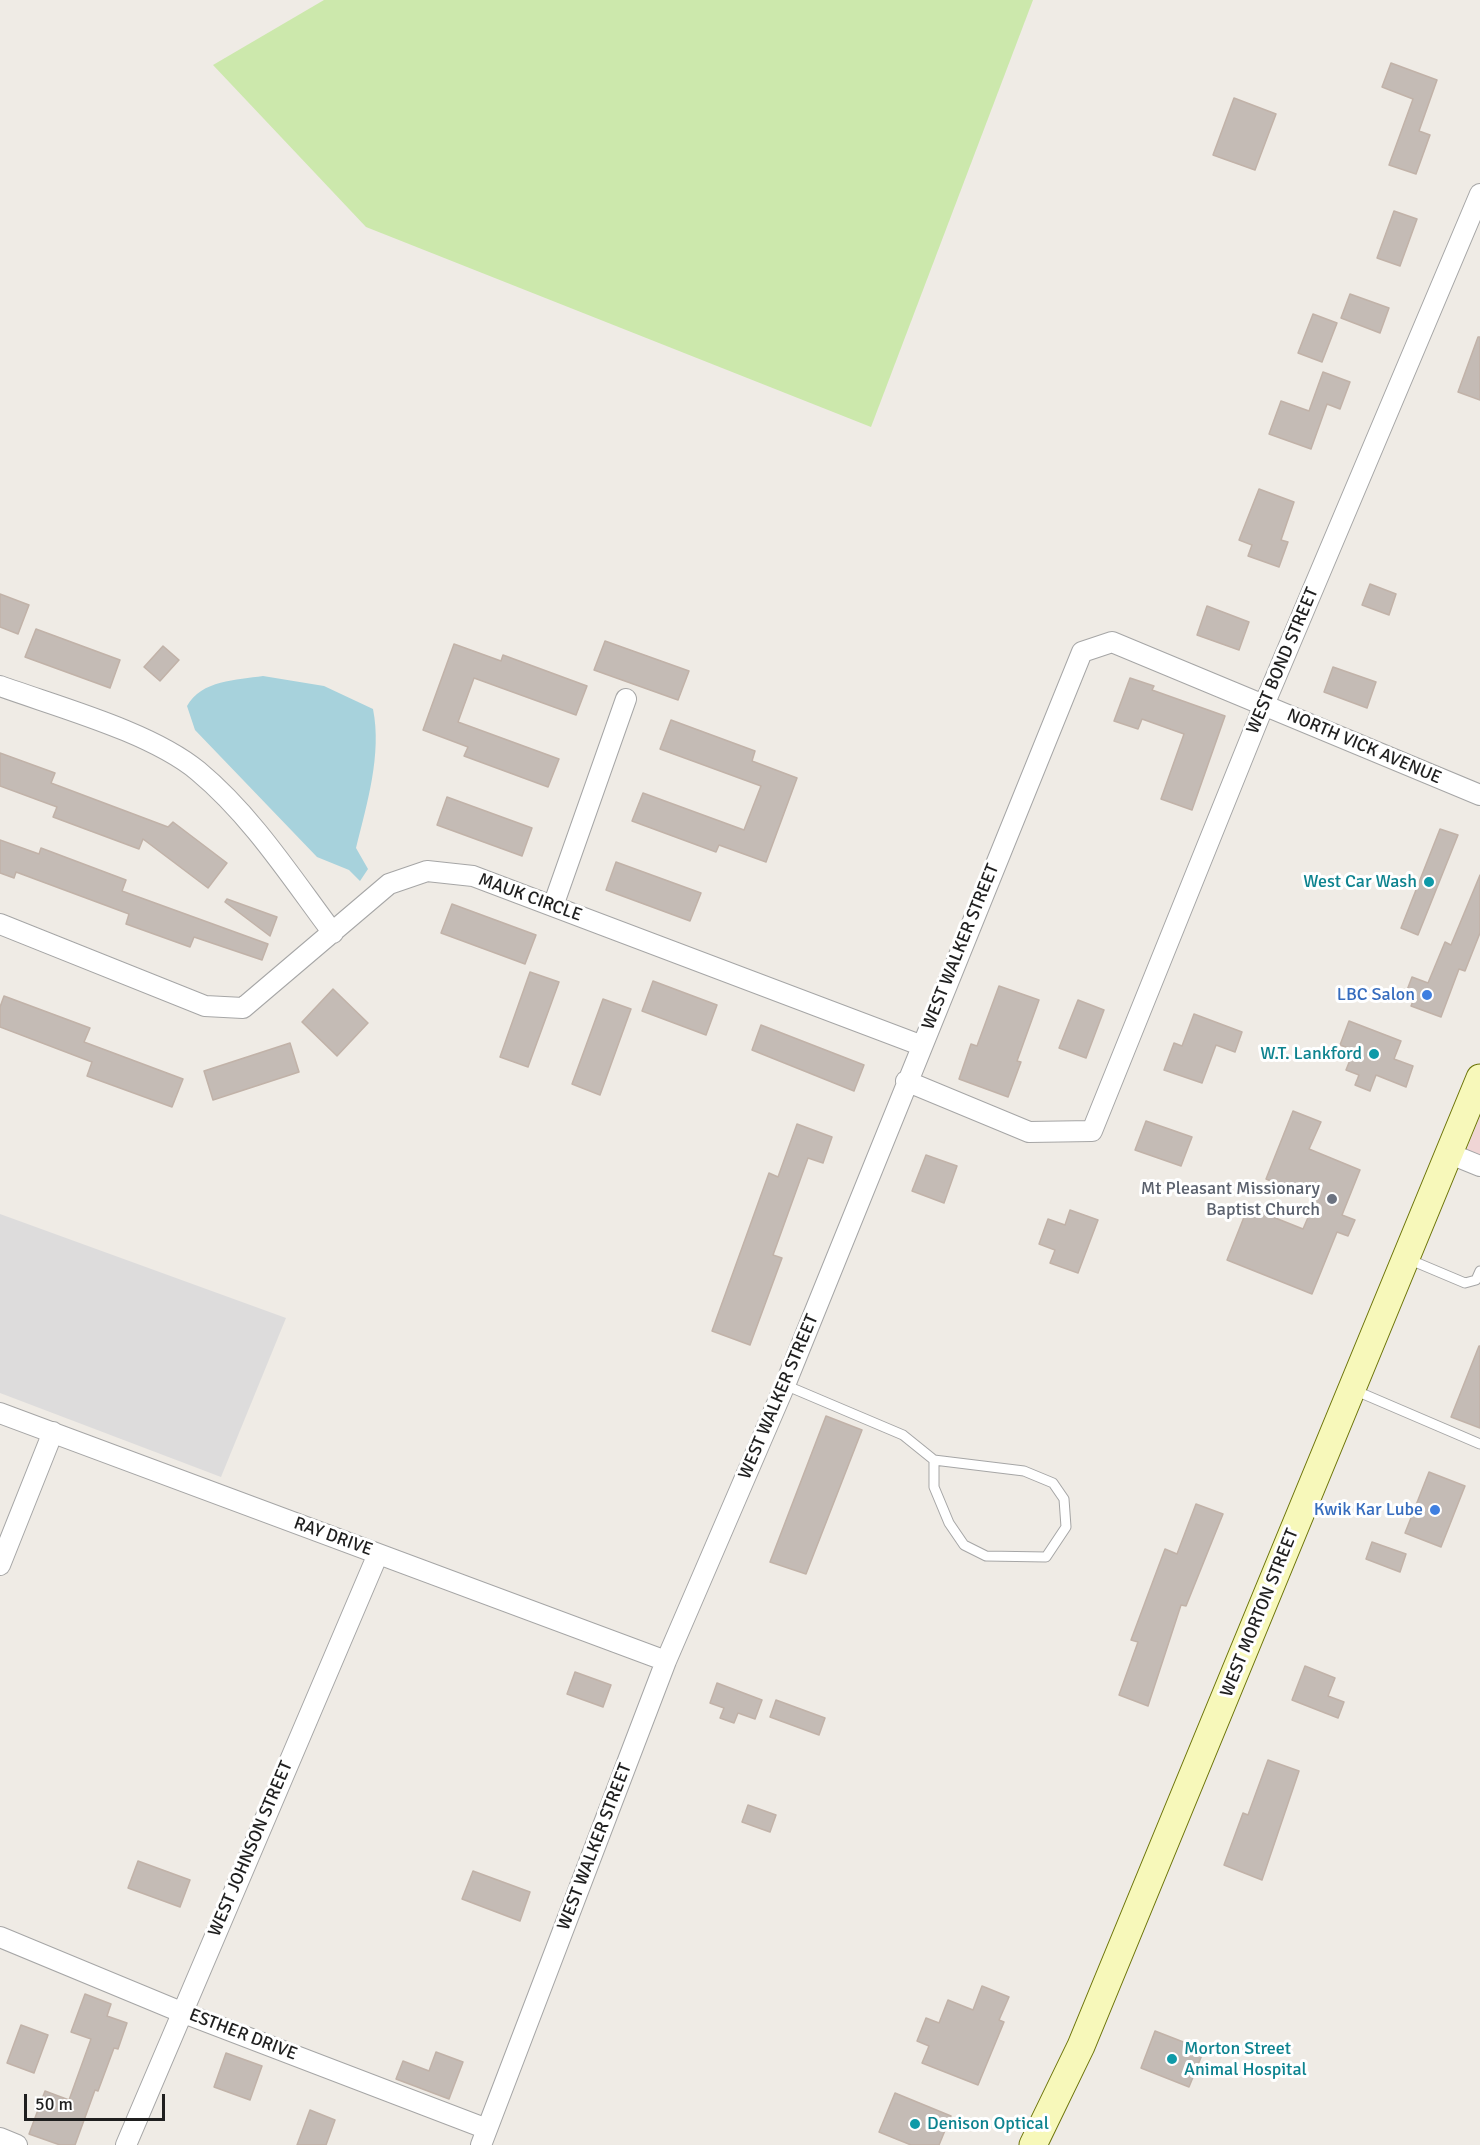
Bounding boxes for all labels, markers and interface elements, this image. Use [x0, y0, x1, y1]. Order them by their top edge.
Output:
street label: WEST BOND STREET [1242, 585, 1324, 737]
street label: NORTH VICK AVENUE [1283, 705, 1445, 789]
street label: WEST WALKER STREET [918, 861, 1004, 1033]
street label: MAUK CIRCLE [475, 869, 585, 927]
place label: West Car Wash [1303, 871, 1417, 893]
marker: West Car Wash [1422, 875, 1436, 889]
place label: LBC Salon [1337, 984, 1415, 1006]
marker: LBC Salon [1420, 988, 1434, 1002]
place label: W.T. Lankford [1260, 1043, 1362, 1065]
marker: W.T. Lankford [1367, 1047, 1381, 1061]
place label: Mt Pleasant Missionary Baptist Church [1141, 1178, 1320, 1220]
marker: Mt Pleasant Missionary Baptist Church [1325, 1192, 1339, 1206]
street label: WEST WALKER STREET [734, 1311, 824, 1483]
place label: Kwik Kar Lube [1314, 1499, 1423, 1521]
marker: Kwik Kar Lube [1428, 1503, 1442, 1517]
street label: RAY DRIVE [291, 1513, 375, 1561]
street label: WEST MORTON STREET [1216, 1526, 1304, 1700]
street label: WEST JOHNSON STREET [204, 1758, 298, 1940]
street label: WEST WALKER STREET [553, 1761, 637, 1933]
street label: ESTHER DRIVE [186, 2004, 300, 2066]
place label: Morton Street Animal Hospital [1184, 2038, 1307, 2080]
marker: Morton Street Animal Hospital [1165, 2052, 1179, 2066]
scale bar [27, 2082, 168, 2120]
text: 50 m [35, 2093, 73, 2115]
place label: Denison Optical [927, 2113, 1049, 2135]
marker: Denison Optical [908, 2117, 922, 2131]

